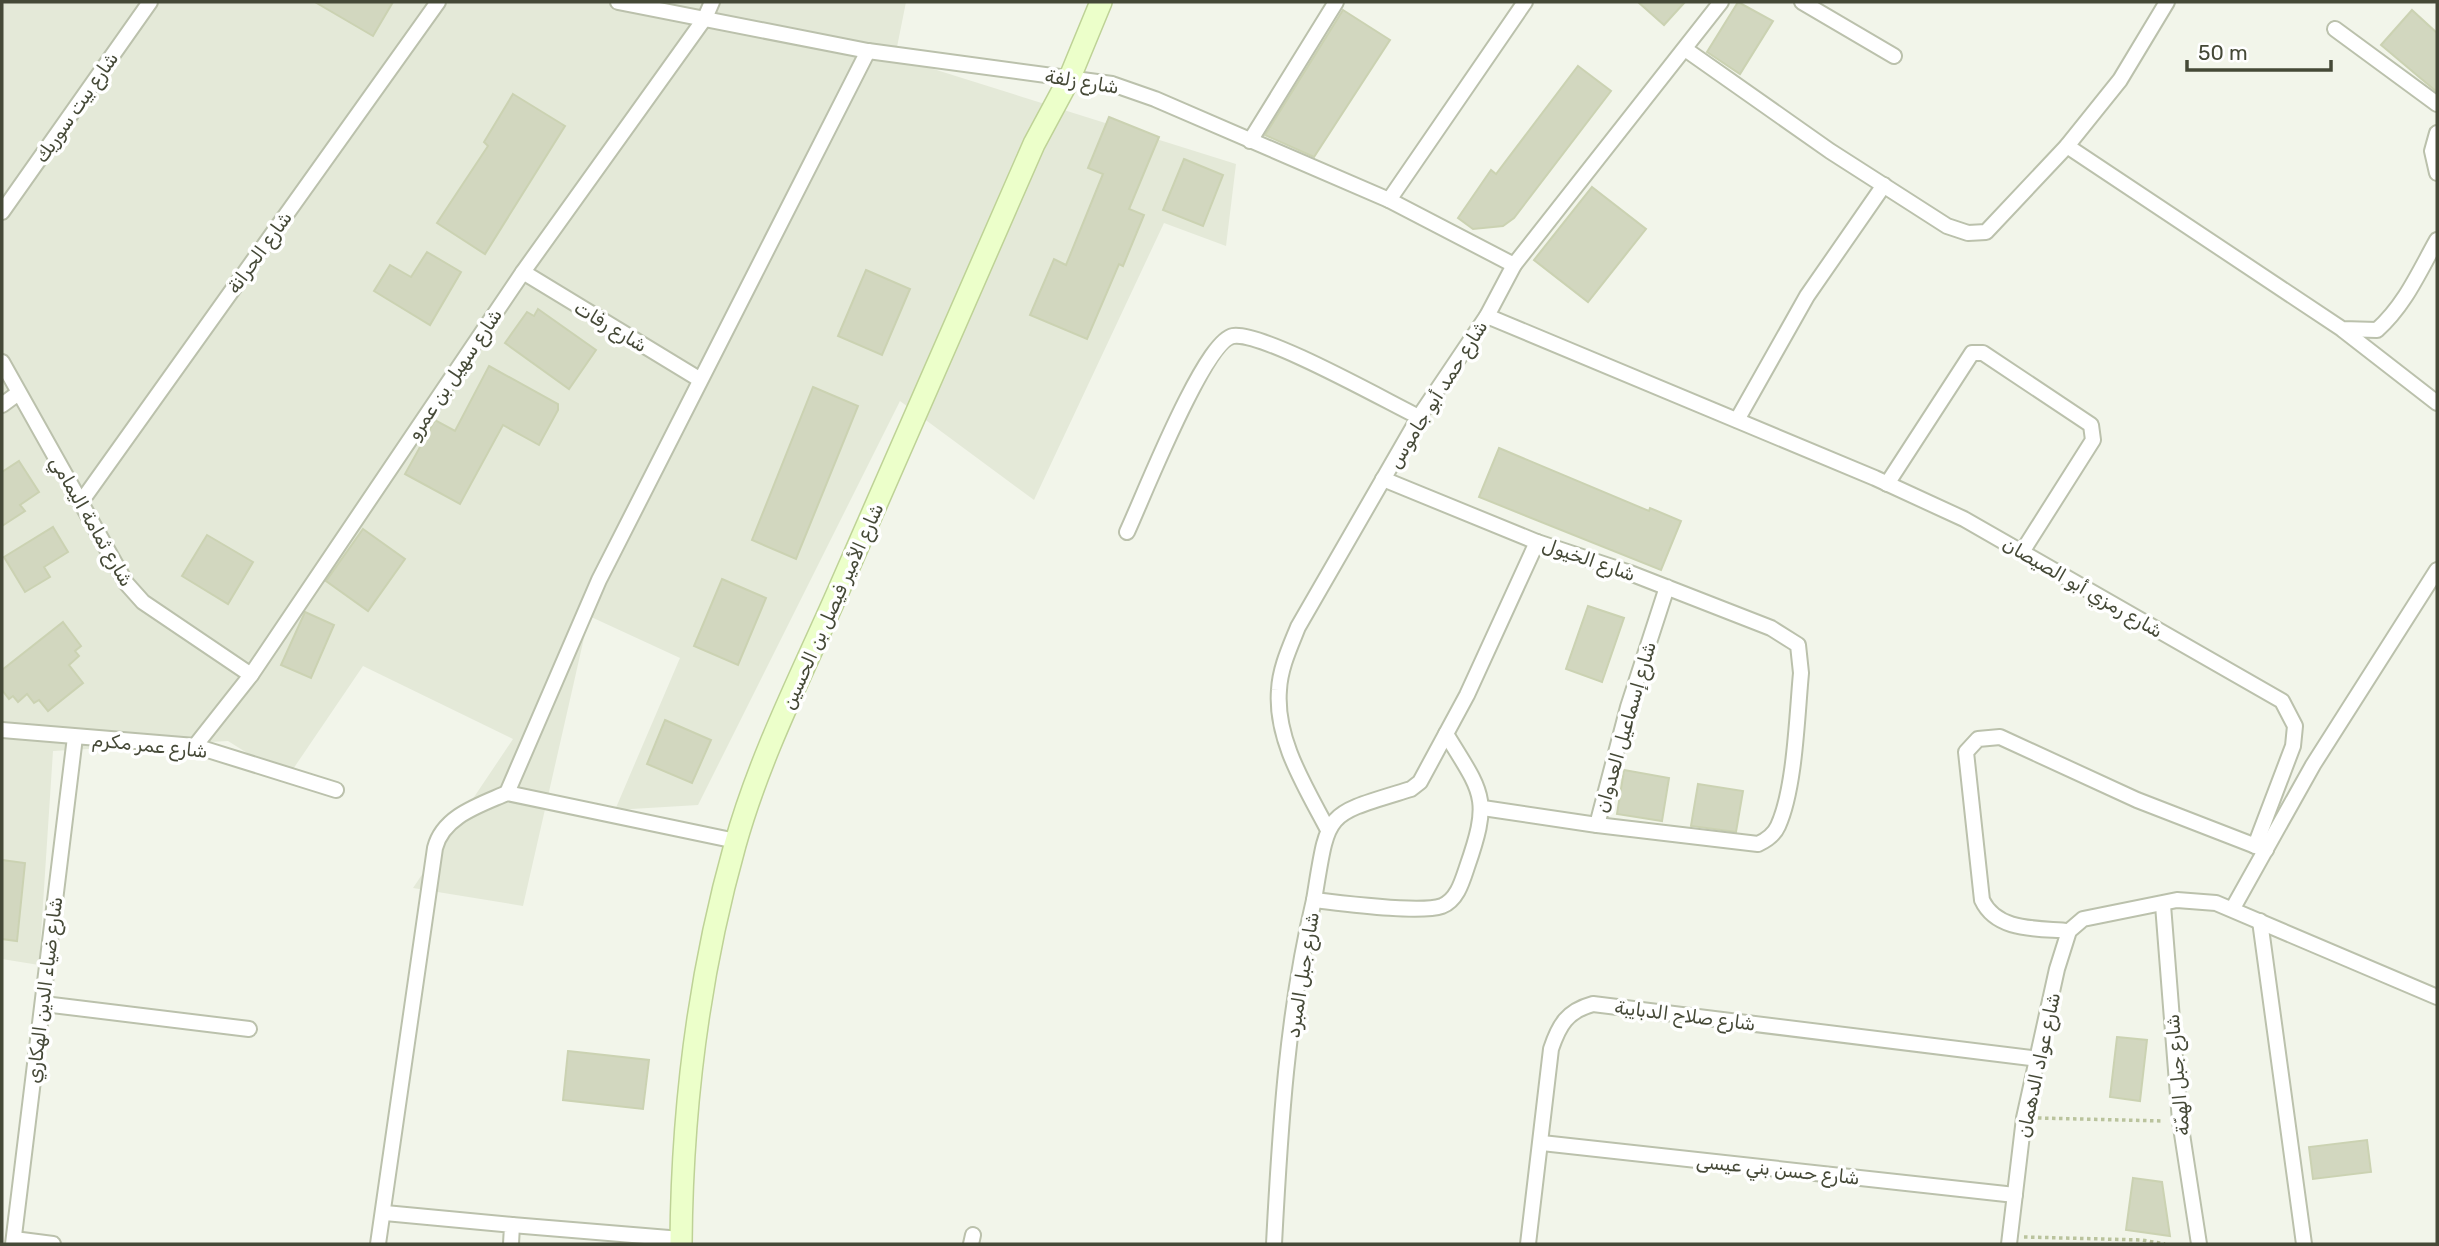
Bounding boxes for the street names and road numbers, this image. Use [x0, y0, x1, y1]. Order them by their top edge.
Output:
street label: شارع بيت سوريك [30, 47, 125, 168]
street label: شارع زلفة [1043, 64, 1121, 101]
street label: شارع الحرانة [222, 207, 299, 299]
street label: شارع رفات [569, 296, 651, 359]
street label: شارع سهيل بن عمرو [402, 304, 509, 445]
street label: شارع حمد أبو جاموس [1383, 316, 1494, 473]
street label: شارع ثمامة اليمامي [42, 452, 138, 592]
street label: شارع الأمير فيصل بن الحسين [777, 500, 890, 714]
street label: شارع رمزي أبو الصيصان [1998, 532, 2167, 644]
street label: شارع الخيول [1539, 533, 1638, 588]
street label: شارع إسماعيل العدوان [1590, 639, 1663, 816]
street label: شارع عمر مكرم [91, 728, 209, 765]
street label: شارع ضياء الدين الهكاري [22, 895, 69, 1085]
street label: شارع جبل المبرد [1281, 911, 1326, 1040]
street label: شارع عواد الدهمان [2012, 990, 2067, 1140]
street label: شارع صلاح الدبايبة [1613, 995, 1757, 1038]
street label: شارع جبل الهمّة [2161, 1013, 2196, 1137]
street label: شارع حسن بني عيسى [1695, 1149, 1861, 1192]

